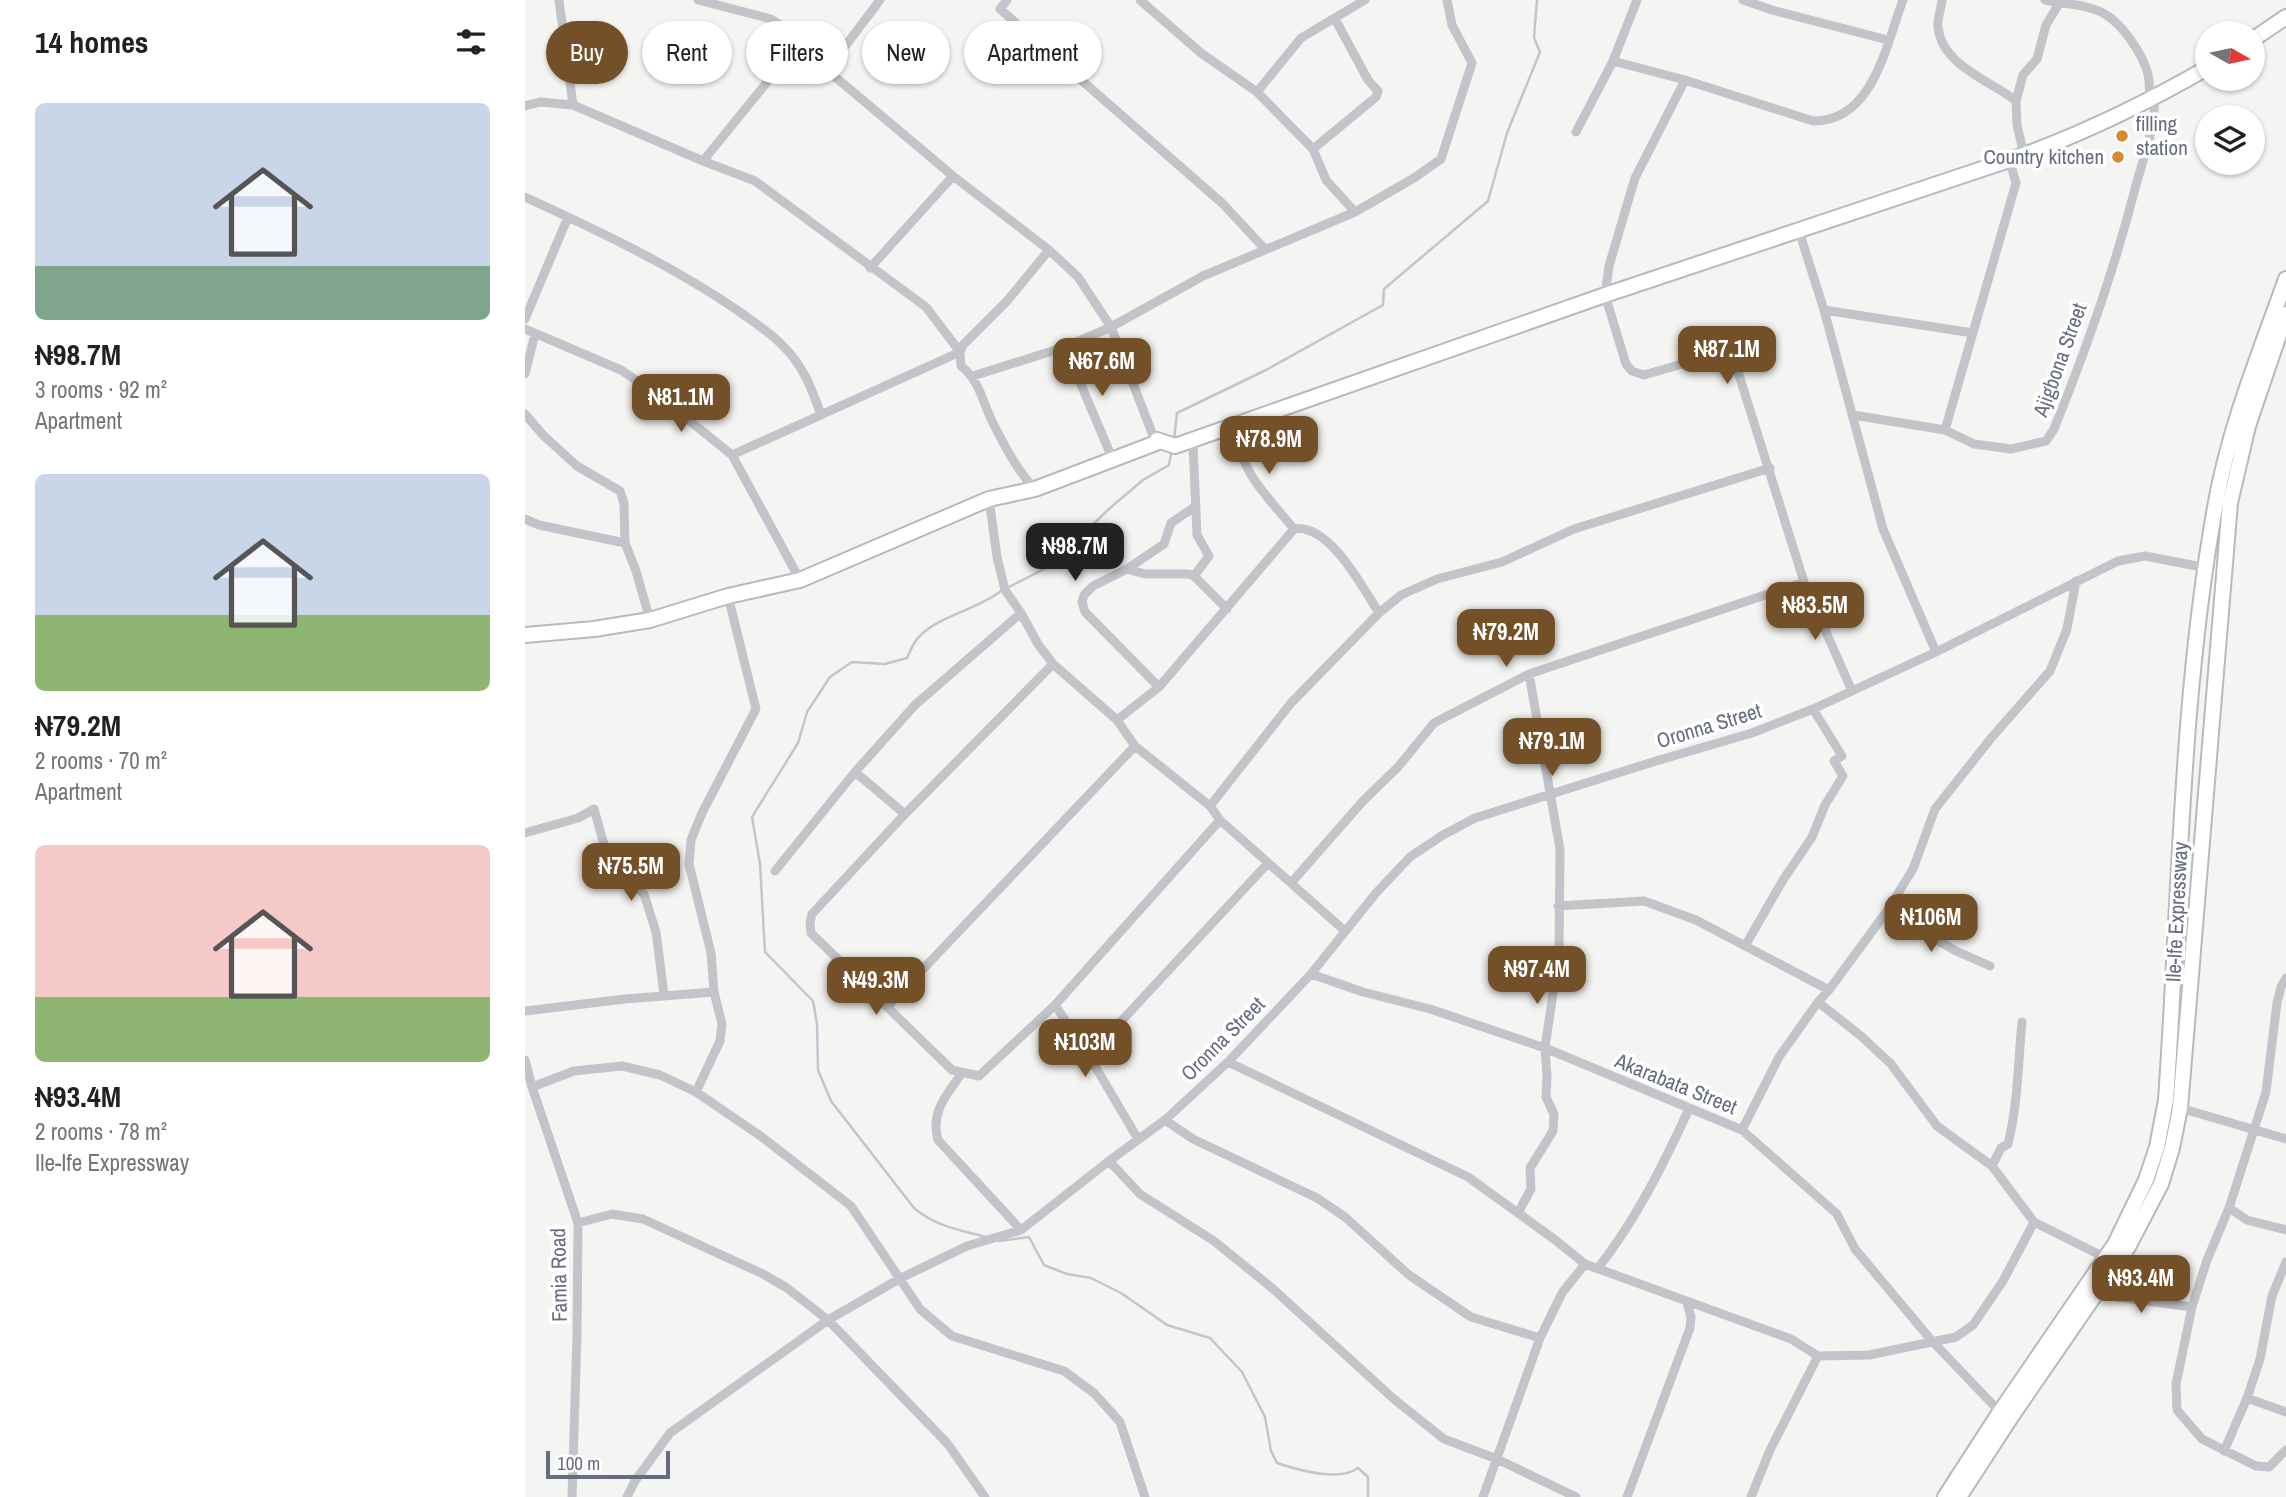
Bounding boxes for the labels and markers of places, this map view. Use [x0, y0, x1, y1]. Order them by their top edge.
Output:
place label: filling station [2136, 109, 2188, 162]
marker: filling station [2114, 128, 2130, 144]
place label: Country kitchen [1983, 142, 2104, 171]
marker: Country kitchen [2110, 149, 2126, 165]
pin: ₦87.1M [1670, 326, 1784, 386]
pin: ₦67.6M [1045, 338, 1159, 398]
pin: ₦81.1M [624, 374, 738, 434]
pin: ₦78.9M [1212, 416, 1326, 476]
pin: ₦98.7M [1018, 524, 1132, 583]
pin: ₦83.5M [1758, 582, 1872, 642]
pin: ₦79.2M [1449, 610, 1563, 669]
pin: ₦79.1M [1495, 718, 1609, 778]
pin: ₦75.5M [574, 844, 688, 903]
pin: ₦106M [1882, 894, 1980, 954]
pin: ₦97.4M [1480, 946, 1594, 1006]
pin: ₦49.3M [819, 958, 933, 1017]
pin: ₦103M [1036, 1020, 1134, 1079]
pin: ₦93.4M [2084, 1256, 2198, 1315]

